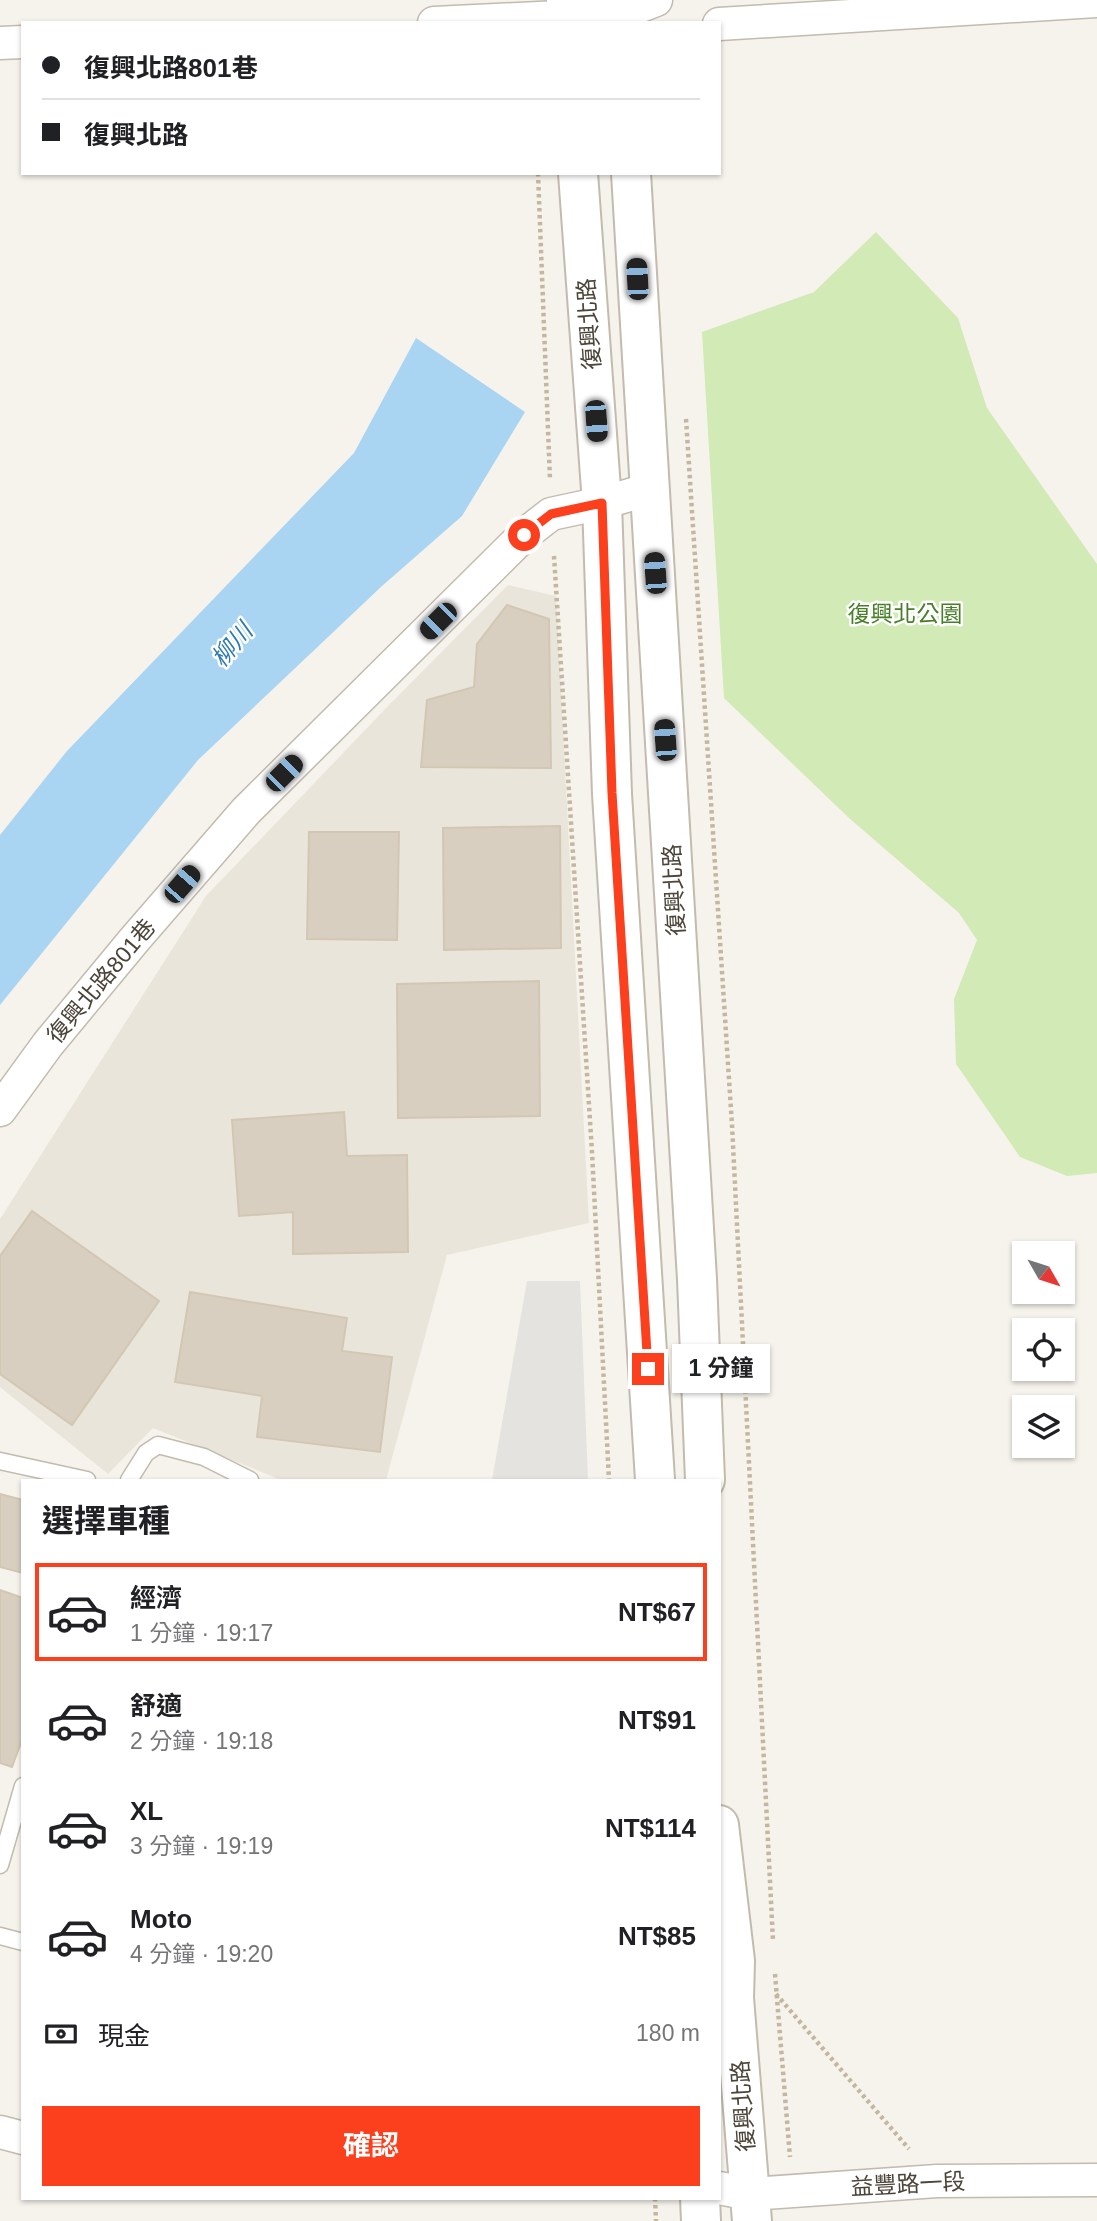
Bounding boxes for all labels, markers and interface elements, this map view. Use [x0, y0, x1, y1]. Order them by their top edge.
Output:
text: 復興北路801巷 [84, 53, 257, 83]
text: 復興北路 [84, 120, 188, 150]
car [626, 257, 649, 301]
street label: 復興北路 [573, 277, 605, 371]
car [585, 399, 608, 443]
route start [508, 519, 540, 551]
car [644, 551, 667, 595]
car [416, 599, 461, 643]
park label: 復興北公園 [848, 601, 963, 627]
water label: 柳川 [206, 615, 259, 672]
car [654, 718, 677, 762]
car [262, 751, 307, 795]
street label: 復興北路 [659, 843, 689, 937]
car [161, 861, 204, 907]
street label: 復興北路801巷 [42, 914, 160, 1048]
north arrow [1012, 1241, 1074, 1304]
map controls [1012, 1241, 1075, 1458]
button: locate [1012, 1318, 1075, 1381]
callout: 1 分鐘 [672, 1344, 770, 1394]
route end [632, 1353, 664, 1385]
text: 1 分鐘 [688, 1355, 754, 1381]
button: layers [1012, 1395, 1075, 1458]
text: 選擇車種 [42, 1503, 170, 1539]
icon: car [46, 1581, 109, 1644]
text: 經濟 [130, 1583, 182, 1613]
text: NT$67 [618, 1597, 696, 1627]
text: 1 分鐘 · 19:17 [130, 1620, 273, 1646]
icon: car [46, 1689, 109, 1752]
text: 舒適 [130, 1691, 182, 1721]
text: NT$91 [618, 1705, 696, 1735]
text: 2 分鐘 · 19:18 [130, 1728, 273, 1754]
text: XL [130, 1796, 163, 1826]
icon: car [46, 1797, 109, 1860]
text: NT$114 [605, 1813, 696, 1843]
text: 3 分鐘 · 19:19 [130, 1833, 273, 1859]
text: Moto [130, 1904, 192, 1934]
icon: car [46, 1905, 109, 1968]
text: NT$85 [618, 1921, 696, 1951]
text: 4 分鐘 · 19:20 [130, 1941, 273, 1967]
icon: cash [42, 2015, 80, 2053]
text: 180 m [636, 2020, 700, 2046]
text: 現金 [98, 2021, 150, 2051]
street label: 復興北路 [727, 2059, 759, 2153]
button: 確認 [42, 2106, 700, 2186]
street label: 益豐路一段 [850, 2168, 966, 2200]

